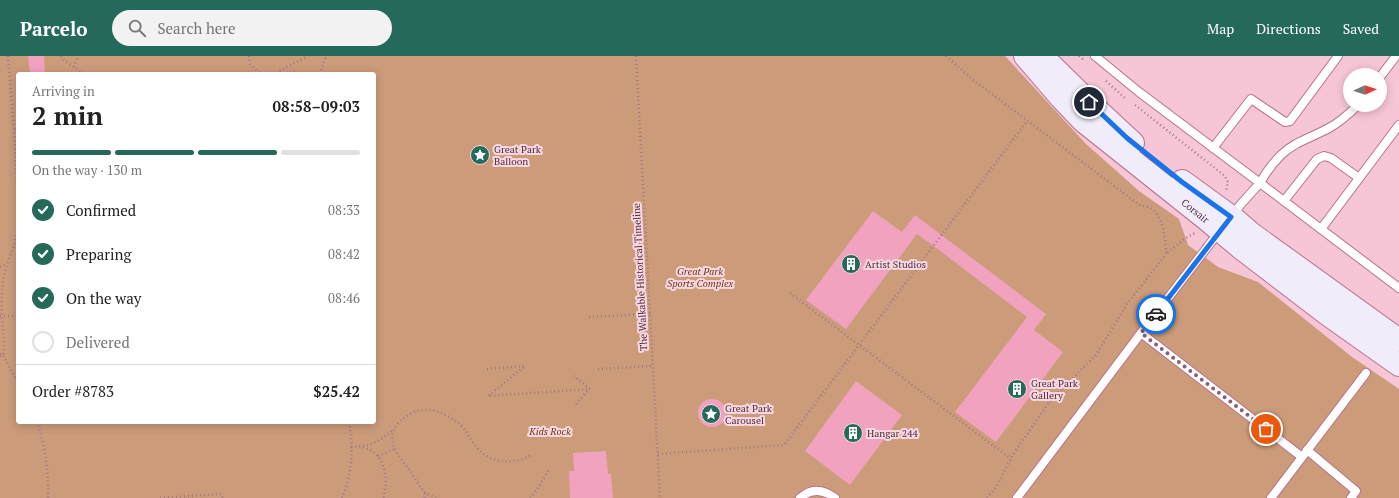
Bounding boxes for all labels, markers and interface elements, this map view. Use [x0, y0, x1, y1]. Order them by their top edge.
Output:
search box [112, 10, 392, 46]
text: Parcelo [20, 16, 88, 41]
icon: search [126, 17, 148, 39]
text: Search here [158, 18, 236, 38]
text: Map [1207, 19, 1234, 38]
text: Directions [1256, 19, 1321, 38]
text: Saved [1343, 19, 1379, 38]
north arrow [1343, 68, 1387, 112]
map controls [1343, 68, 1387, 112]
text: Arriving in [32, 82, 95, 100]
pin [1072, 85, 1106, 119]
icon: home [1078, 91, 1100, 113]
text: 08:58–09:03 [273, 96, 360, 116]
text: 2 min [32, 98, 103, 132]
place label: Great Park Balloon [494, 143, 542, 168]
place icon: Great Park Balloon [469, 144, 491, 166]
text: On the way · 130 m [32, 161, 142, 179]
street label: Corsair [1179, 196, 1212, 226]
icon: check [32, 199, 54, 221]
text: Confirmed [66, 200, 136, 220]
text: 08:33 [328, 201, 360, 219]
street label: The Walkable Historical Timeline [630, 203, 650, 351]
icon: check [32, 243, 54, 265]
text: Preparing [66, 244, 131, 264]
text: 08:42 [328, 245, 360, 263]
building icon: Artist Studios [840, 253, 862, 275]
place label: Artist Studios [865, 258, 926, 271]
park label: Great Park Sports Complex [667, 265, 734, 290]
icon: check [32, 287, 54, 309]
text: On the way [66, 288, 141, 308]
text: 08:46 [328, 289, 360, 307]
courier [1136, 294, 1176, 334]
icon: car [1145, 303, 1167, 325]
text: Delivered [66, 332, 130, 352]
place label: Great Park Gallery [1031, 377, 1079, 402]
building icon: Great Park Gallery [1006, 378, 1028, 400]
text: Order #8783 [32, 381, 114, 401]
text: $25.42 [313, 381, 360, 401]
place label: Great Park Carousel [725, 402, 773, 427]
place icon: Great Park Carousel [700, 403, 722, 425]
pin [1249, 412, 1283, 446]
icon: bag [1255, 418, 1277, 440]
building icon: Hangar 244 [842, 422, 864, 444]
park label: Kids Rock [528, 425, 571, 438]
place label: Hangar 244 [867, 427, 919, 440]

